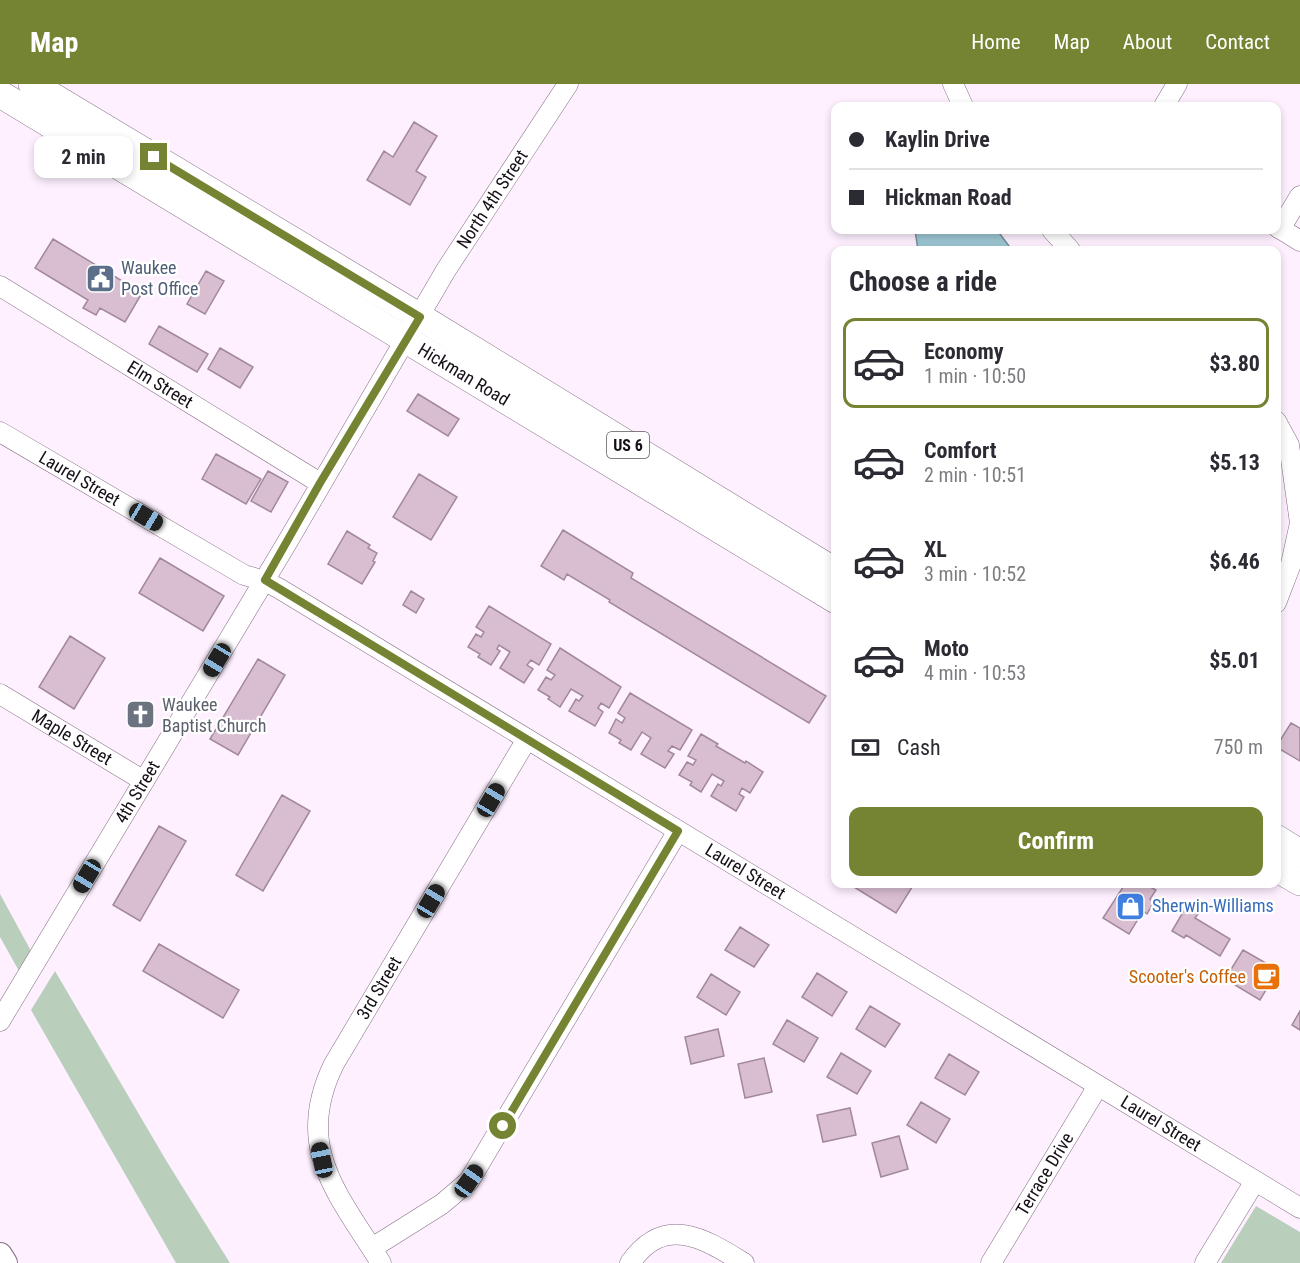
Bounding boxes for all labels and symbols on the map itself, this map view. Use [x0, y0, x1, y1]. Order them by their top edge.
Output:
callout: 2 min [34, 136, 133, 178]
route end [140, 143, 167, 170]
street label: North 4th Street [452, 146, 532, 252]
place label: Waukee Post Office [121, 257, 199, 299]
public building icon: Waukee Post Office [84, 262, 116, 294]
street label: Hickman Road [414, 339, 513, 410]
street label: Elm Street [124, 356, 197, 412]
road number: US 6 [607, 432, 649, 458]
street label: Laurel Street [35, 446, 124, 510]
car [126, 500, 166, 534]
car [200, 640, 234, 680]
place label: Waukee Baptist Church [162, 694, 266, 736]
church icon: Waukee Baptist Church [125, 699, 157, 731]
street label: Maple Street [28, 705, 116, 769]
street label: 4th Street [110, 757, 164, 827]
car [474, 780, 508, 820]
street label: Laurel Street [702, 839, 790, 903]
car [70, 856, 104, 896]
car [414, 881, 448, 921]
shop icon: Sherwin-Williams [1115, 890, 1147, 922]
place label: Sherwin-Williams [1152, 895, 1274, 916]
street label: 3rd Street [352, 953, 405, 1023]
cafe icon: Scooter's Coffee [1251, 961, 1283, 993]
place label: Scooter's Coffee [1129, 966, 1246, 987]
street label: Laurel Street [1117, 1091, 1205, 1155]
route start [489, 1112, 516, 1139]
street label: Terrace Drive [1011, 1129, 1077, 1219]
car [309, 1141, 335, 1179]
car [451, 1161, 487, 1201]

